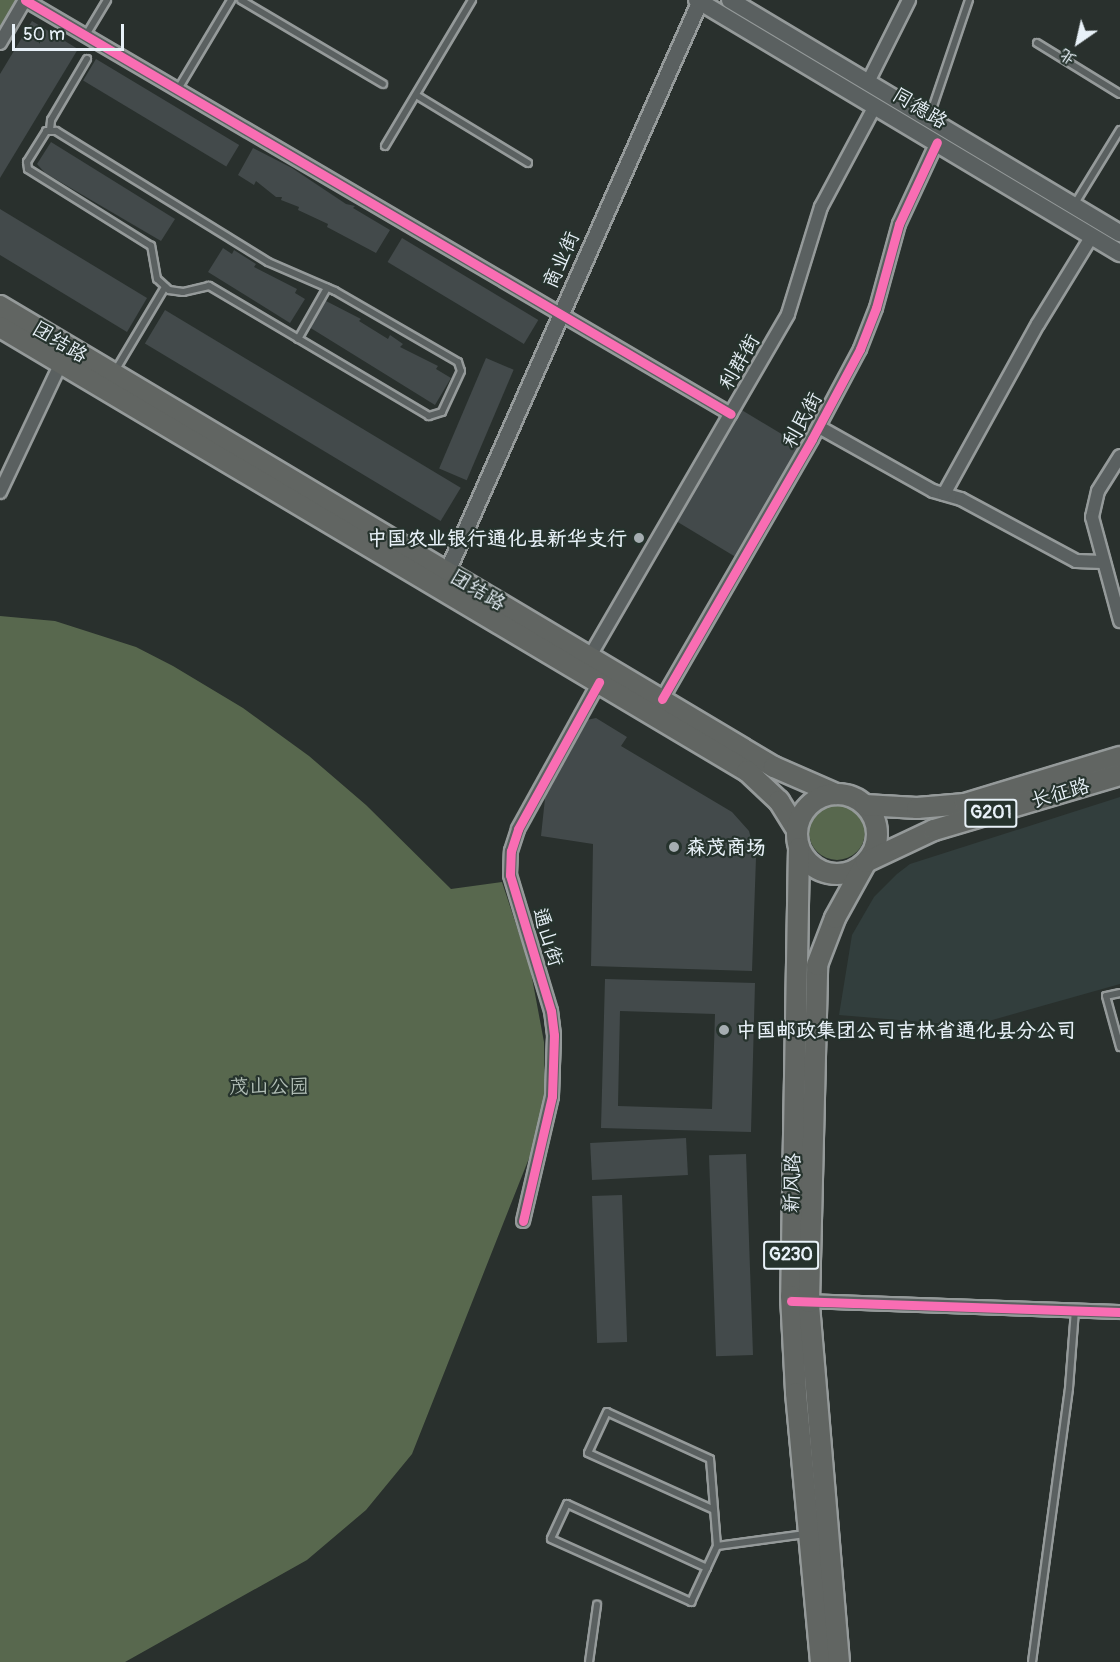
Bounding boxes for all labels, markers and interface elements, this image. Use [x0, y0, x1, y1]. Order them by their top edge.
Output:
scale bar [15, 12, 128, 50]
north arrow [1048, 12, 1108, 72]
text: 50 m [23, 23, 65, 46]
text: 北 [1056, 44, 1080, 70]
street label: 同德路 [888, 82, 952, 134]
street label: 商业街 [538, 228, 584, 292]
street label: 团结路 [28, 316, 92, 368]
street label: 利群街 [714, 330, 764, 394]
street label: 利民街 [777, 388, 827, 452]
place label: 中国农业银行通化县新华支行 [367, 526, 627, 550]
marker: 中国农业银行通化县新华支行 [632, 531, 646, 545]
street label: 团结路 [446, 564, 510, 616]
street label: 长征路 [1028, 773, 1092, 813]
road number: G201 [964, 798, 1018, 828]
place label: 森茂商场 [686, 835, 766, 859]
marker: 森茂商场 [667, 840, 681, 854]
street label: 通山街 [528, 905, 568, 969]
place label: 中国邮政集团公司吉林省通化县分公司 [736, 1018, 1076, 1042]
marker: 中国邮政集团公司吉林省通化县分公司 [717, 1023, 731, 1037]
park label: 茂山公园 [229, 1074, 309, 1098]
street label: 新风路 [779, 1153, 805, 1213]
road number: G230 [762, 1240, 820, 1270]

